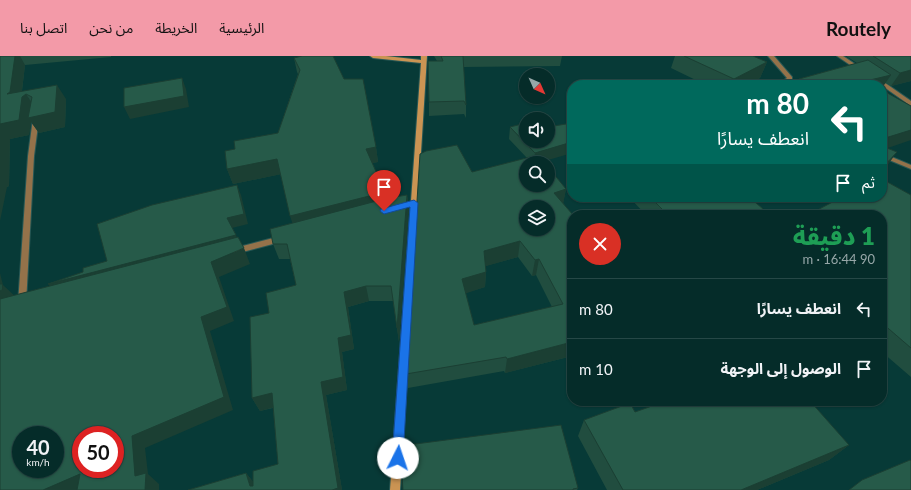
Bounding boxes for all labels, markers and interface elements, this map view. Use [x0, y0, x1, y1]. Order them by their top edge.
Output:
text: Routely [826, 17, 891, 40]
text: اتصل بنا [20, 19, 67, 36]
text: من نحن [89, 19, 133, 36]
text: الخريطة [155, 19, 197, 36]
text: الرئيسية [219, 19, 264, 36]
north arrow [519, 68, 555, 104]
map controls [519, 68, 555, 236]
text: 80 m [746, 86, 809, 120]
icon: left [823, 96, 875, 148]
button: sound [519, 112, 555, 148]
text: انعطف يسارًا [717, 127, 809, 149]
button: search [519, 156, 555, 192]
pin [367, 170, 401, 211]
icon: arrive [832, 172, 854, 194]
text: ثم [862, 173, 875, 191]
icon: arrive [373, 176, 395, 198]
button: layers [519, 200, 555, 236]
text: 1 دقيقة [793, 221, 875, 250]
button: close [579, 223, 621, 265]
text: 90 m · 16:44 [802, 251, 875, 267]
icon: left [853, 298, 875, 320]
text: انعطف يسارًا [757, 299, 841, 317]
text: 80 m [579, 300, 613, 318]
icon: arrive [853, 358, 875, 380]
text: الوصول إلى الوجهة [720, 359, 841, 377]
text: 10 m [579, 360, 613, 378]
speed limit sign: 50 [72, 426, 124, 478]
text: 40 [26, 435, 50, 459]
position arrow [377, 437, 419, 479]
text: km/h [26, 456, 50, 468]

